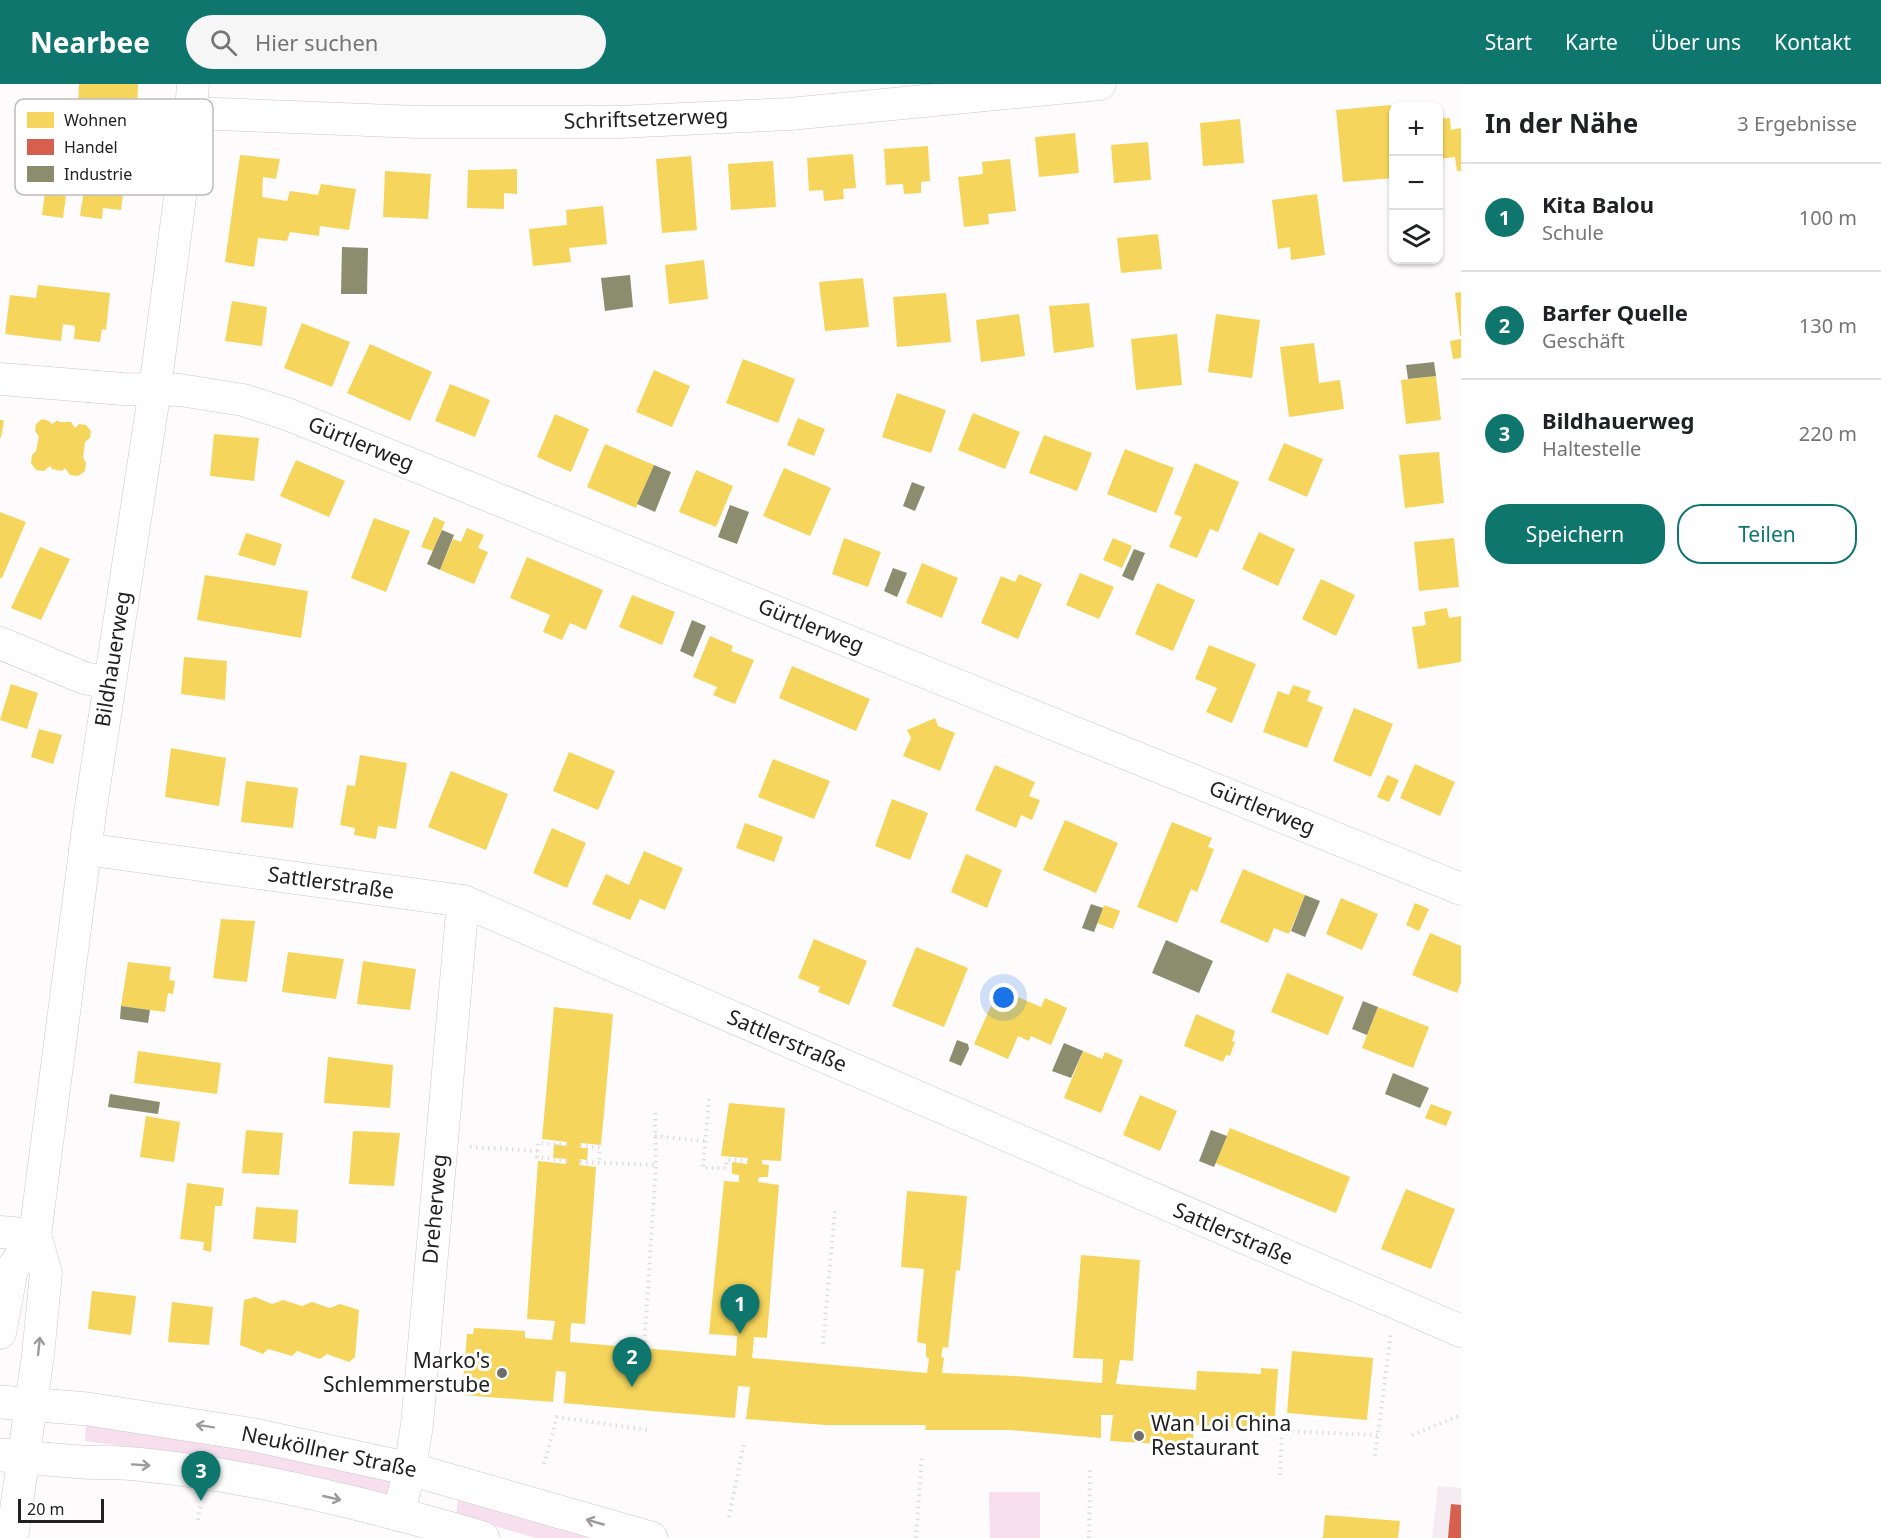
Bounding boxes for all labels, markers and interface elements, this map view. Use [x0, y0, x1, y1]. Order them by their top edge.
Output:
search box [186, 15, 606, 69]
text: Nearbee [30, 23, 150, 61]
icon: search [207, 26, 240, 59]
text: Hier suchen [255, 27, 378, 57]
text: Start [1485, 28, 1532, 56]
text: Karte [1565, 28, 1618, 56]
text: Über uns [1651, 28, 1741, 56]
text: Kontakt [1774, 28, 1851, 56]
legend [15, 99, 213, 195]
street label: Schriftsetzerweg [563, 101, 729, 135]
map controls [1389, 102, 1443, 264]
button: + [1389, 102, 1443, 156]
text: In der Nähe [1485, 105, 1638, 141]
text: Wohnen [64, 109, 127, 131]
text: 3 Ergebnisse [1737, 110, 1857, 137]
text: Handel [64, 136, 118, 158]
button: − [1389, 156, 1443, 210]
text: Industrie [64, 163, 132, 185]
text: Kita Balou [1542, 189, 1654, 219]
text: 1 [1499, 204, 1510, 231]
text: 100 m [1799, 204, 1857, 231]
button: layers [1389, 210, 1443, 264]
text: Schule [1542, 219, 1604, 246]
text: Barfer Quelle [1542, 297, 1688, 327]
text: 2 [1499, 312, 1510, 339]
text: 130 m [1799, 312, 1857, 339]
text: Geschäft [1542, 327, 1625, 354]
text: Bildhauerweg [1542, 405, 1694, 435]
street label: Gürtlerweg [304, 409, 418, 477]
text: 3 [1499, 420, 1510, 447]
text: 220 m [1799, 420, 1857, 447]
text: Haltestelle [1542, 435, 1641, 462]
button: Speichern [1485, 504, 1665, 564]
button: Teilen [1677, 504, 1857, 564]
street label: Bildhauerweg [87, 589, 137, 729]
street label: Gürtlerweg [754, 591, 868, 659]
street label: Gürtlerweg [1205, 773, 1319, 841]
street label: Sattlerstraße [266, 859, 396, 905]
your location [989, 983, 1018, 1012]
street label: Sattlerstraße [723, 1002, 851, 1078]
street label: Dreherweg [415, 1153, 453, 1265]
street label: Sattlerstraße [1169, 1195, 1297, 1271]
pin: 1 [720, 1284, 760, 1334]
one-way arrow [34, 1337, 45, 1357]
pin: 2 [612, 1338, 652, 1387]
place label: Marko's Schlemmerstube [323, 1346, 490, 1398]
marker: Marko's Schlemmerstube [495, 1366, 509, 1380]
place label: Wan Loi China Restaurant [1151, 1409, 1291, 1461]
street label: Neuköllner Straße [239, 1419, 420, 1483]
one-way arrow [195, 1420, 215, 1431]
marker: Wan Loi China Restaurant [1132, 1429, 1146, 1443]
pin: 3 [182, 1452, 220, 1501]
one-way arrow [130, 1459, 150, 1470]
one-way arrow [323, 1493, 342, 1505]
scale bar [18, 1496, 104, 1524]
text: 20 m [27, 1498, 64, 1520]
one-way arrow [586, 1516, 605, 1527]

